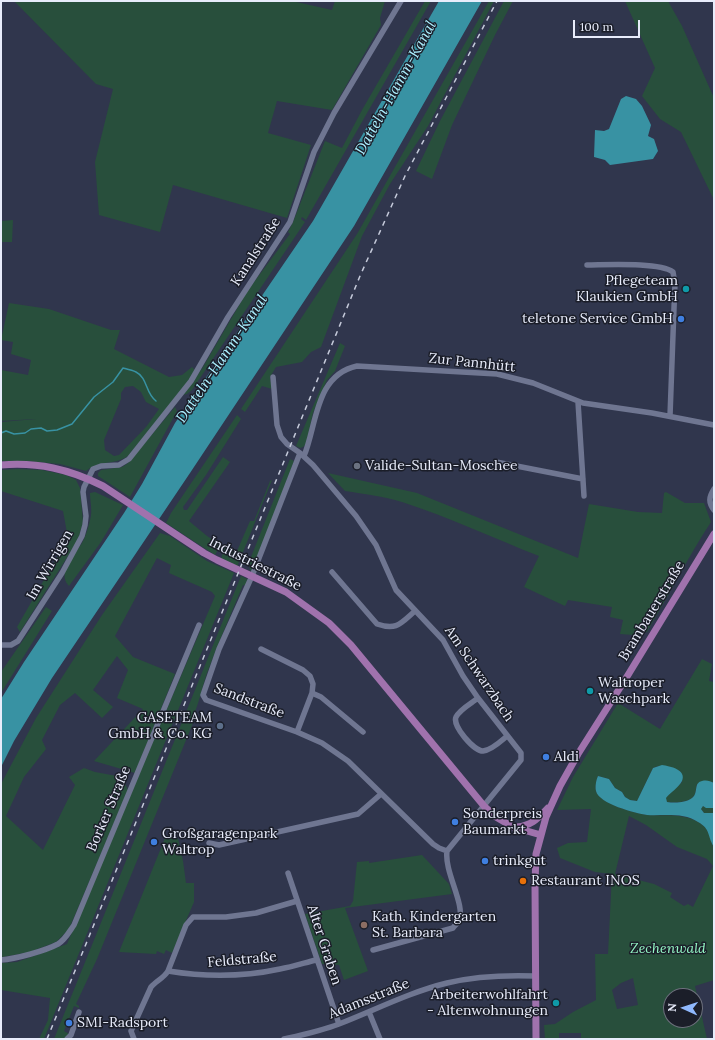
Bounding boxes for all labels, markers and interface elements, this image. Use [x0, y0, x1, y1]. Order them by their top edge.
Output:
scale bar [575, 12, 642, 38]
water label: Datteln-Hamm-Kanal [352, 18, 440, 158]
text: 100 m [580, 19, 613, 34]
street label: Kanalstraße [228, 214, 284, 290]
place label: Pflegeteam Klaukien GmbH [576, 273, 678, 306]
marker: Pflegeteam Klaukien GmbH [681, 284, 691, 294]
water label: Datteln-Hamm-Kanal [172, 292, 272, 426]
place label: teletone Service GmbH [522, 311, 673, 327]
marker: teletone Service GmbH [676, 314, 686, 324]
street label: Zur Pannhütt [428, 350, 516, 376]
place label: Valide-Sultan-Moschee [365, 458, 518, 474]
marker: Valide-Sultan-Moschee [352, 461, 362, 471]
street label: Im Wirrigen [23, 527, 77, 603]
street label: Industriestraße [206, 533, 304, 595]
street label: Brambauerstraße [615, 558, 689, 664]
street label: Am Schwarzbach [441, 623, 517, 725]
place label: Waltroper Waschpark [598, 675, 670, 708]
street label: Sandstraße [211, 680, 287, 722]
marker: Waltroper Waschpark [585, 686, 595, 696]
place label: GASETEAM GmbH & Co. KG [108, 710, 212, 742]
marker: GASETEAM GmbH & Co. KG [215, 721, 225, 731]
place label: Aldi [554, 749, 579, 765]
marker: Aldi [541, 752, 551, 762]
street label: Borker Straße [83, 764, 135, 854]
place label: Sonderpreis Baumarkt [463, 806, 542, 838]
marker: Sonderpreis Baumarkt [450, 817, 460, 827]
place label: Großgaragenpark Waltrop [162, 826, 277, 858]
marker: Großgaragenpark Waltrop [149, 837, 159, 847]
place label: trinkgut [493, 853, 546, 869]
marker: trinkgut [480, 856, 490, 866]
place label: Restaurant INOS [531, 873, 640, 889]
marker: Restaurant INOS [518, 876, 528, 886]
street label: Alter Graben [303, 903, 345, 987]
place label: Kath. Kindergarten St. Barbara [372, 909, 496, 942]
marker: Kath. Kindergarten St. Barbara [359, 920, 369, 930]
park label: Zechenwald [630, 941, 706, 957]
street label: Feldstraße [207, 949, 277, 971]
street label: Adamsstraße [326, 975, 412, 1023]
place label: Arbeiterwohlfahrt - Altenwohnungen [427, 987, 548, 1020]
north arrow [663, 988, 703, 1028]
marker: Arbeiterwohlfahrt - Altenwohnungen [551, 998, 561, 1008]
text: N [665, 1003, 679, 1012]
place label: SMI-Radsport [77, 1015, 168, 1031]
marker: SMI-Radsport [64, 1018, 74, 1028]

